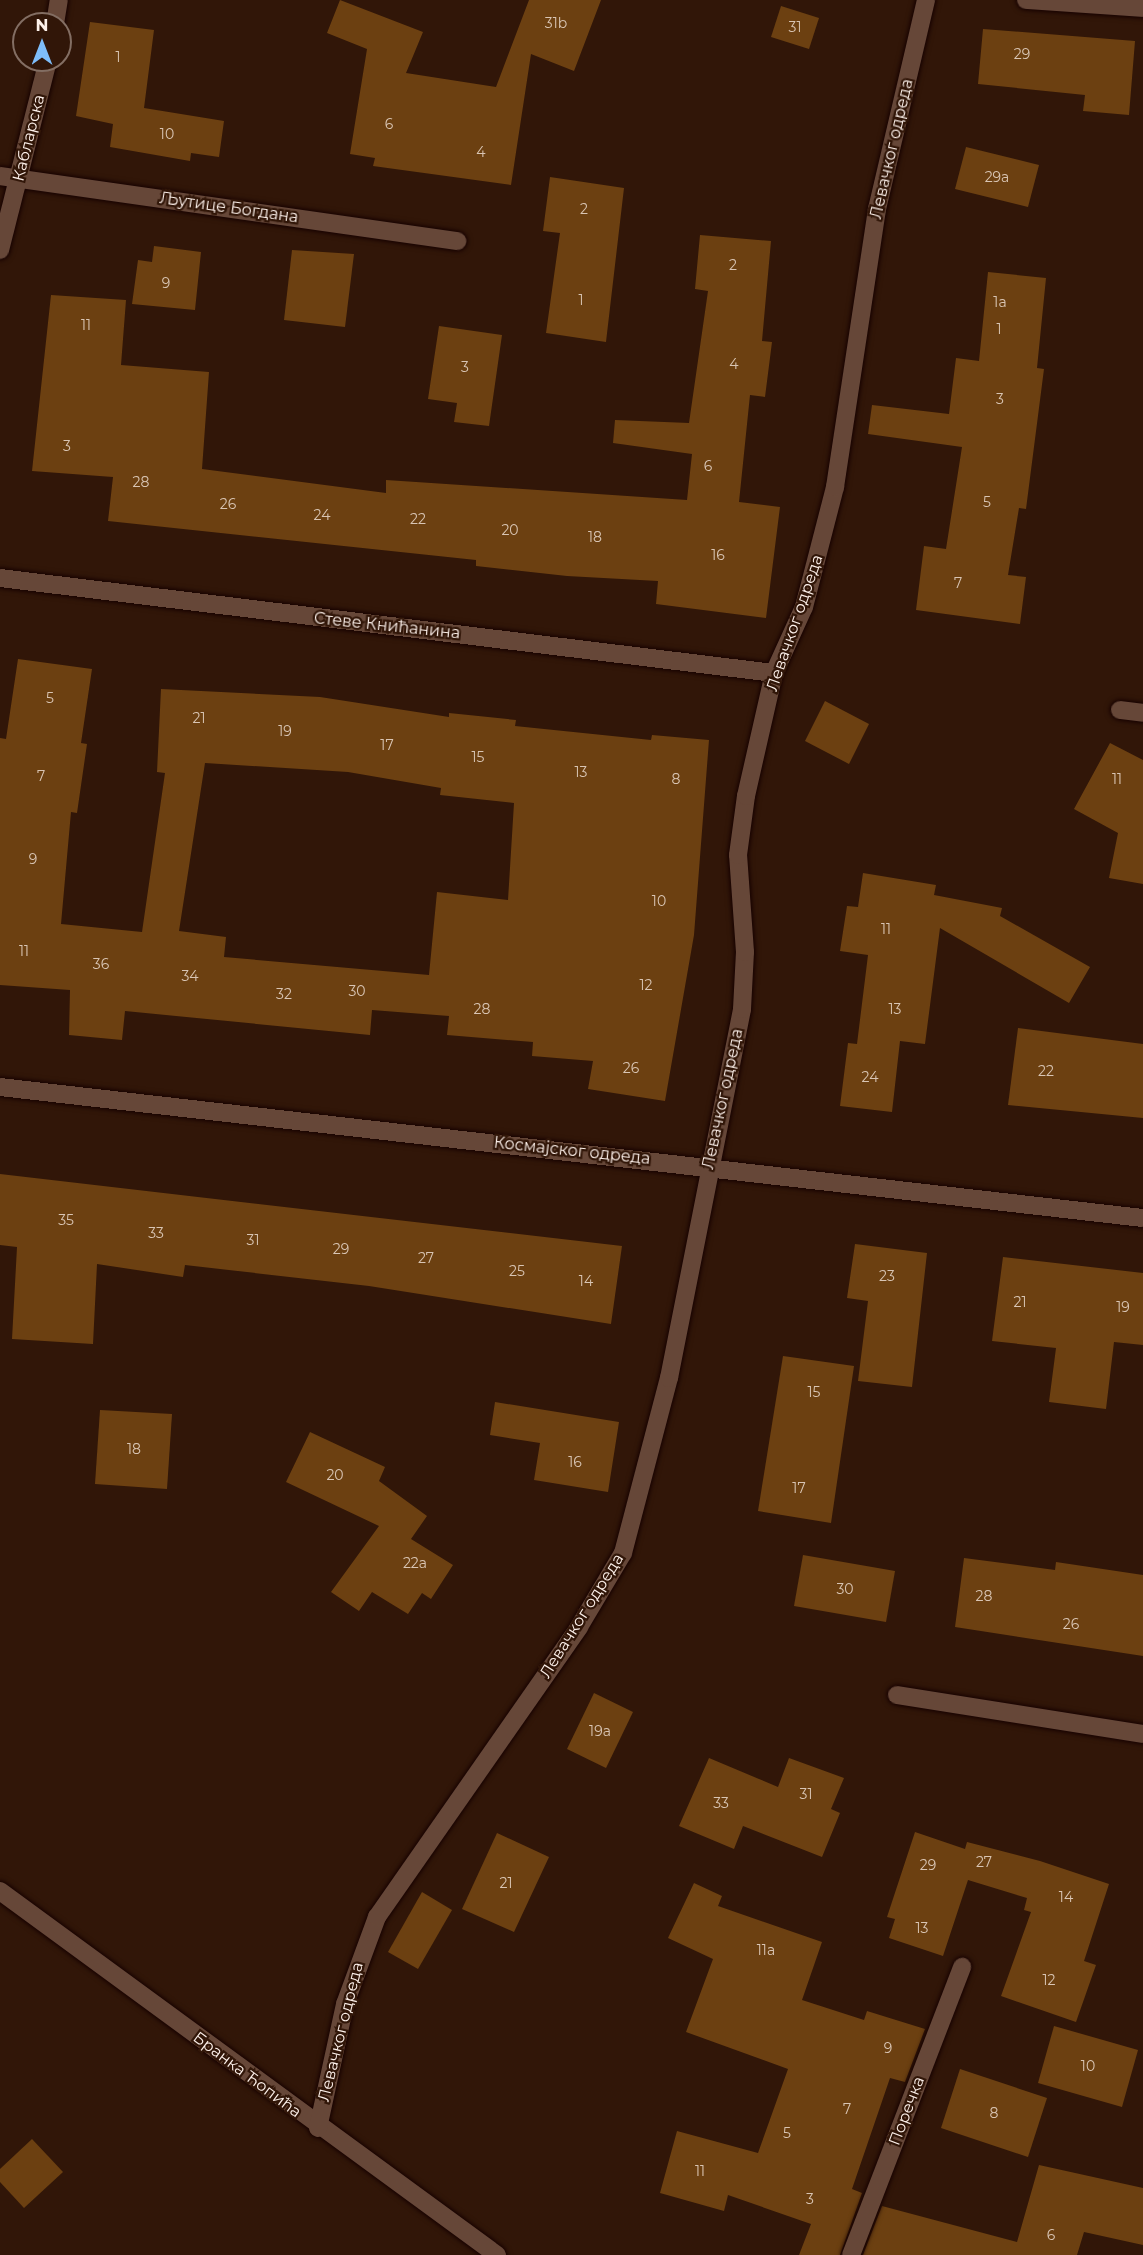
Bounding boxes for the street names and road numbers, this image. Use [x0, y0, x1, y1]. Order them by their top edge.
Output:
street label: Левачког одреда [867, 77, 917, 221]
street label: Кабларска [9, 93, 49, 183]
street label: Љутице Богдана [158, 189, 300, 227]
street label: Левачког одреда [763, 552, 827, 694]
street label: Стеве Книћанина [313, 609, 461, 643]
street label: Левачког одреда [699, 1027, 747, 1171]
street label: Космајског одреда [493, 1133, 651, 1169]
street label: Левачког одреда [536, 1550, 628, 1682]
street label: Левачког одреда [314, 1960, 368, 2104]
street label: Бранка Ћопића [189, 2028, 305, 2122]
street label: Поречка [885, 2074, 929, 2148]

